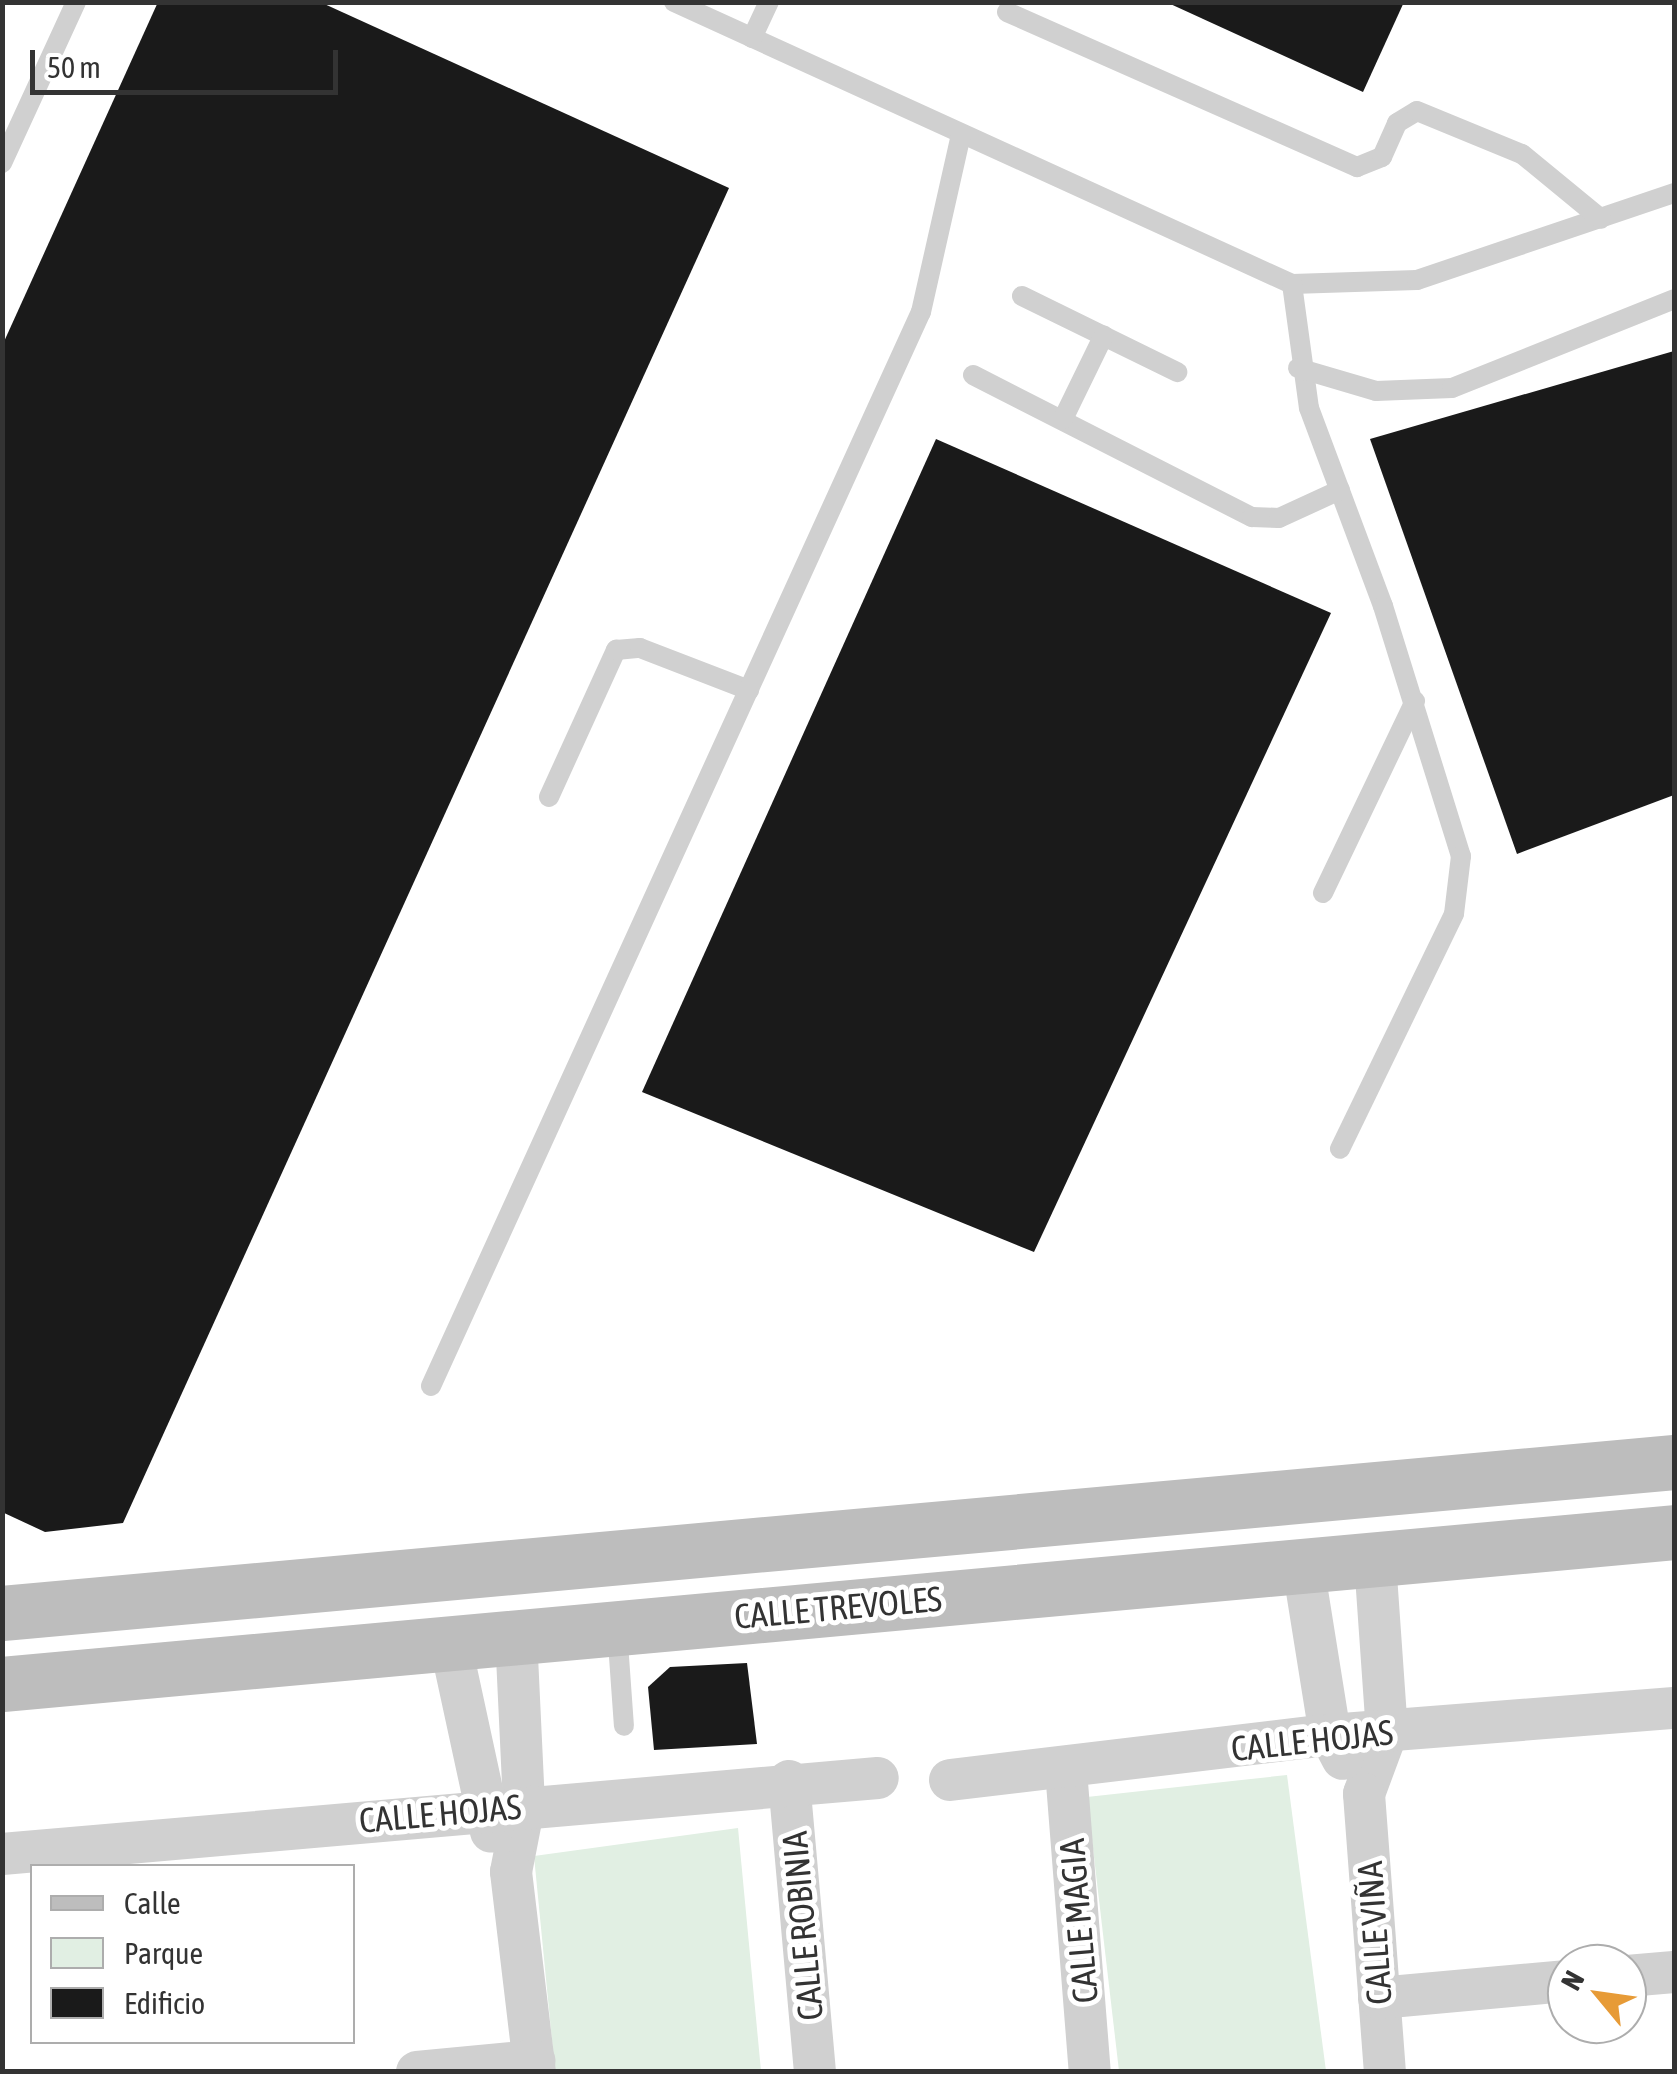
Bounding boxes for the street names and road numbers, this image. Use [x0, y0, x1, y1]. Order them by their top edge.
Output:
street label: CALLE TREVOLES [733, 1577, 943, 1637]
street label: CALLE HOJAS [1229, 1711, 1395, 1769]
street label: CALLE HOJAS [357, 1785, 523, 1841]
street label: CALLE ROBINIA [773, 1830, 831, 2022]
street label: CALLE MAGIA [1050, 1837, 1106, 2005]
street label: CALLE VIÑA [1348, 1860, 1400, 2006]

